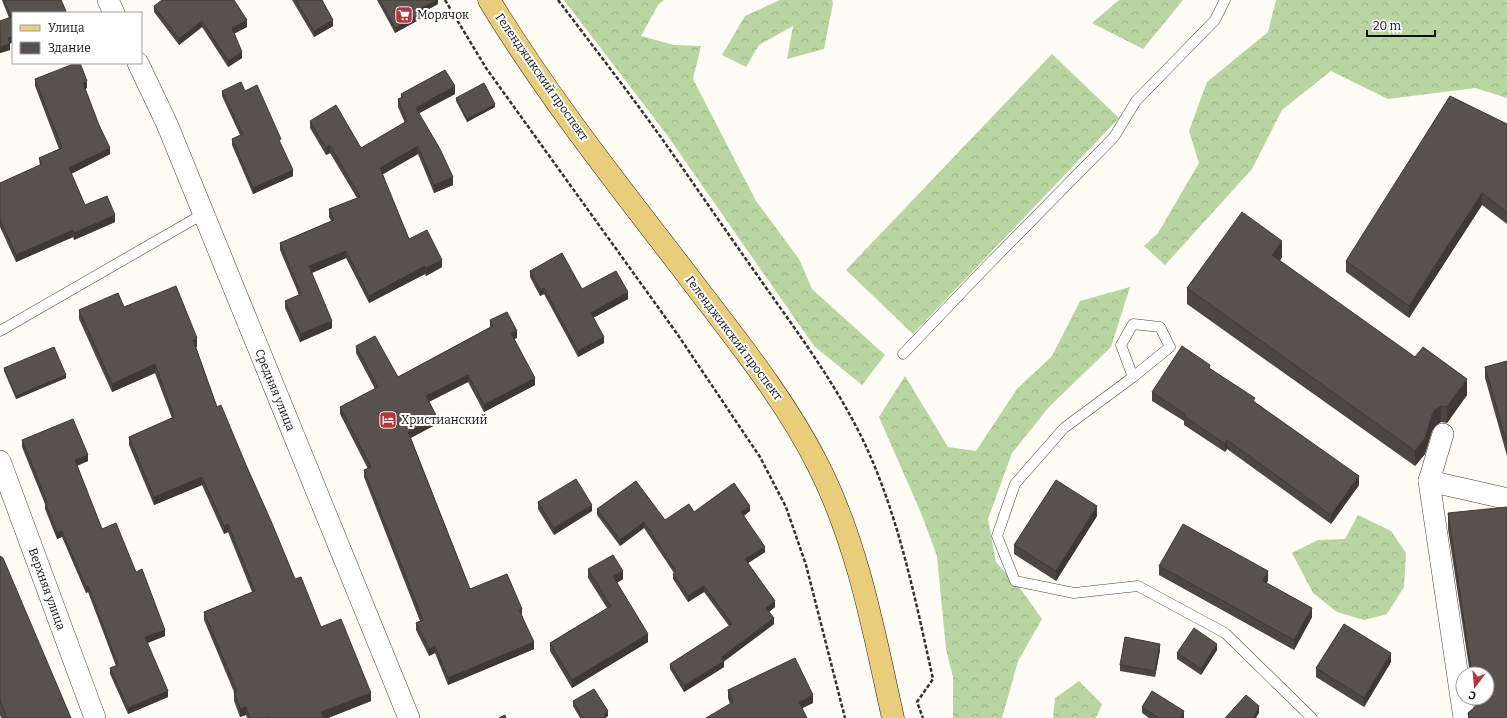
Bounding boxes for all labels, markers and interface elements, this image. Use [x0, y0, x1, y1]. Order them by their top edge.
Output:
supermarket icon: Морячок [394, 5, 414, 25]
place label: Морячок [417, 8, 469, 22]
street label: Геленджикский проспект [493, 11, 591, 143]
legend [12, 12, 142, 64]
scale bar [1367, 12, 1435, 38]
text: 20 m [1373, 19, 1402, 33]
text: Улица [48, 21, 85, 35]
text: Здание [48, 41, 91, 55]
street label: Геленджикский проспект [683, 273, 785, 403]
street label: Средняя улица [252, 347, 298, 433]
hotel icon: Христианский [378, 410, 398, 430]
place label: Христианский [401, 413, 488, 427]
street label: Верхняя улица [26, 546, 68, 632]
north arrow [1455, 666, 1495, 706]
text: С [1467, 688, 1478, 702]

